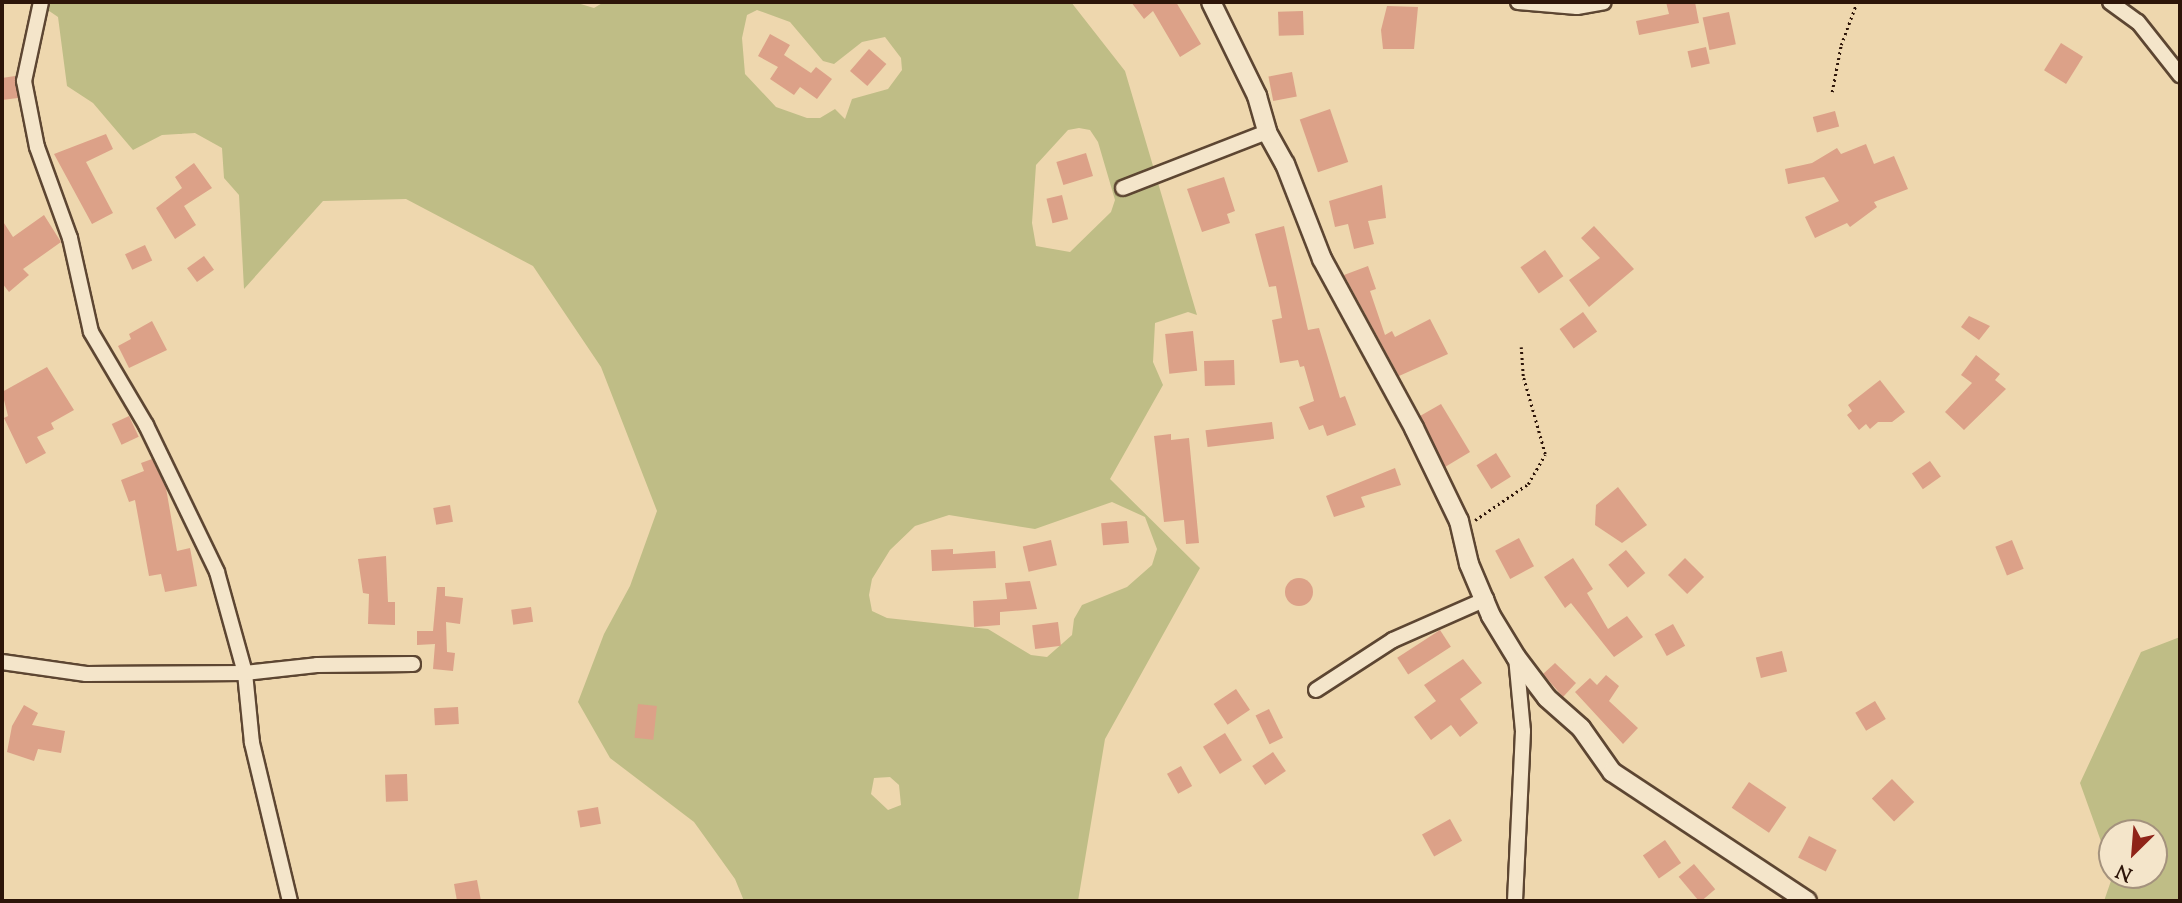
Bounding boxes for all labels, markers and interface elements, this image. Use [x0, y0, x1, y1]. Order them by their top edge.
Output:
north arrow [2098, 819, 2168, 889]
text: N [2112, 856, 2137, 887]

